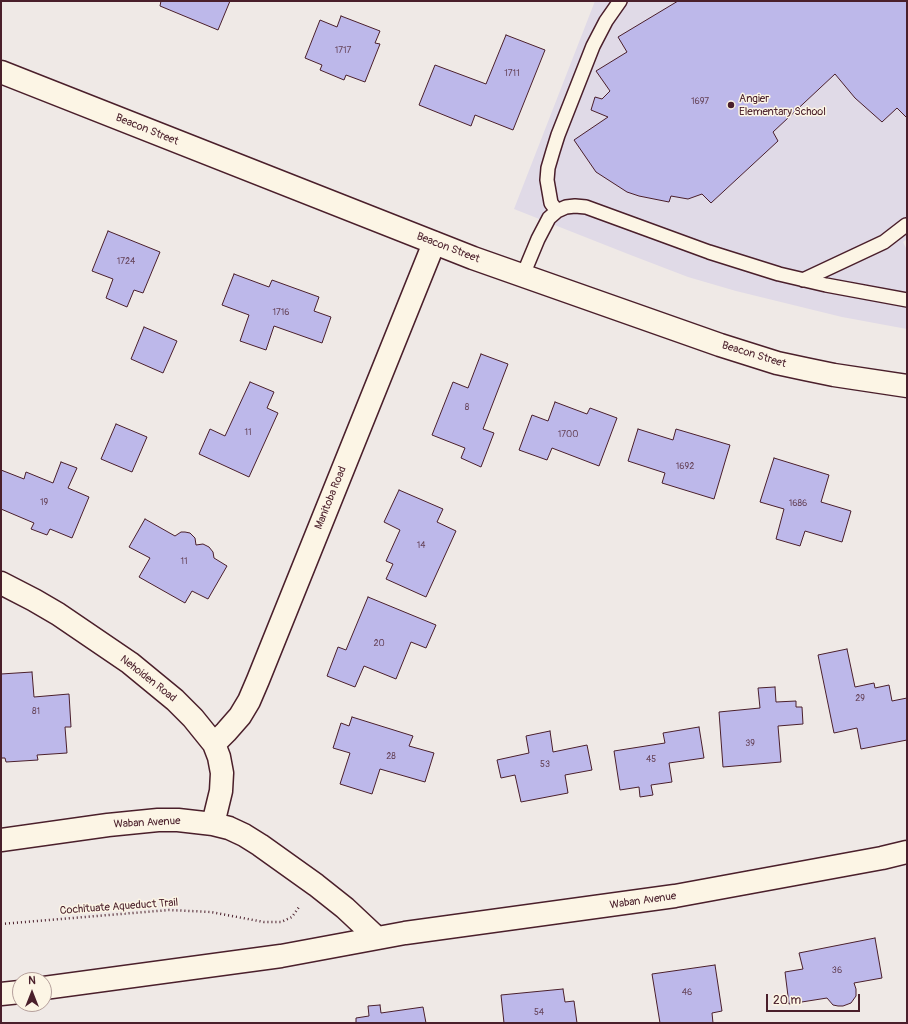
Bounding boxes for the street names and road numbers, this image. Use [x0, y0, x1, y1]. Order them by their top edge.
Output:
street label: Beacon Street [114, 111, 180, 149]
street label: Beacon Street [415, 230, 481, 266]
street label: Beacon Street [720, 339, 788, 371]
street label: Manitoba Road [312, 465, 350, 531]
street label: Nehoiden Road [117, 653, 179, 705]
street label: Waban Avenue [113, 815, 181, 831]
street label: Waban Avenue [609, 890, 677, 912]
street label: Cochituate Aqueduct Trail [59, 896, 179, 918]

